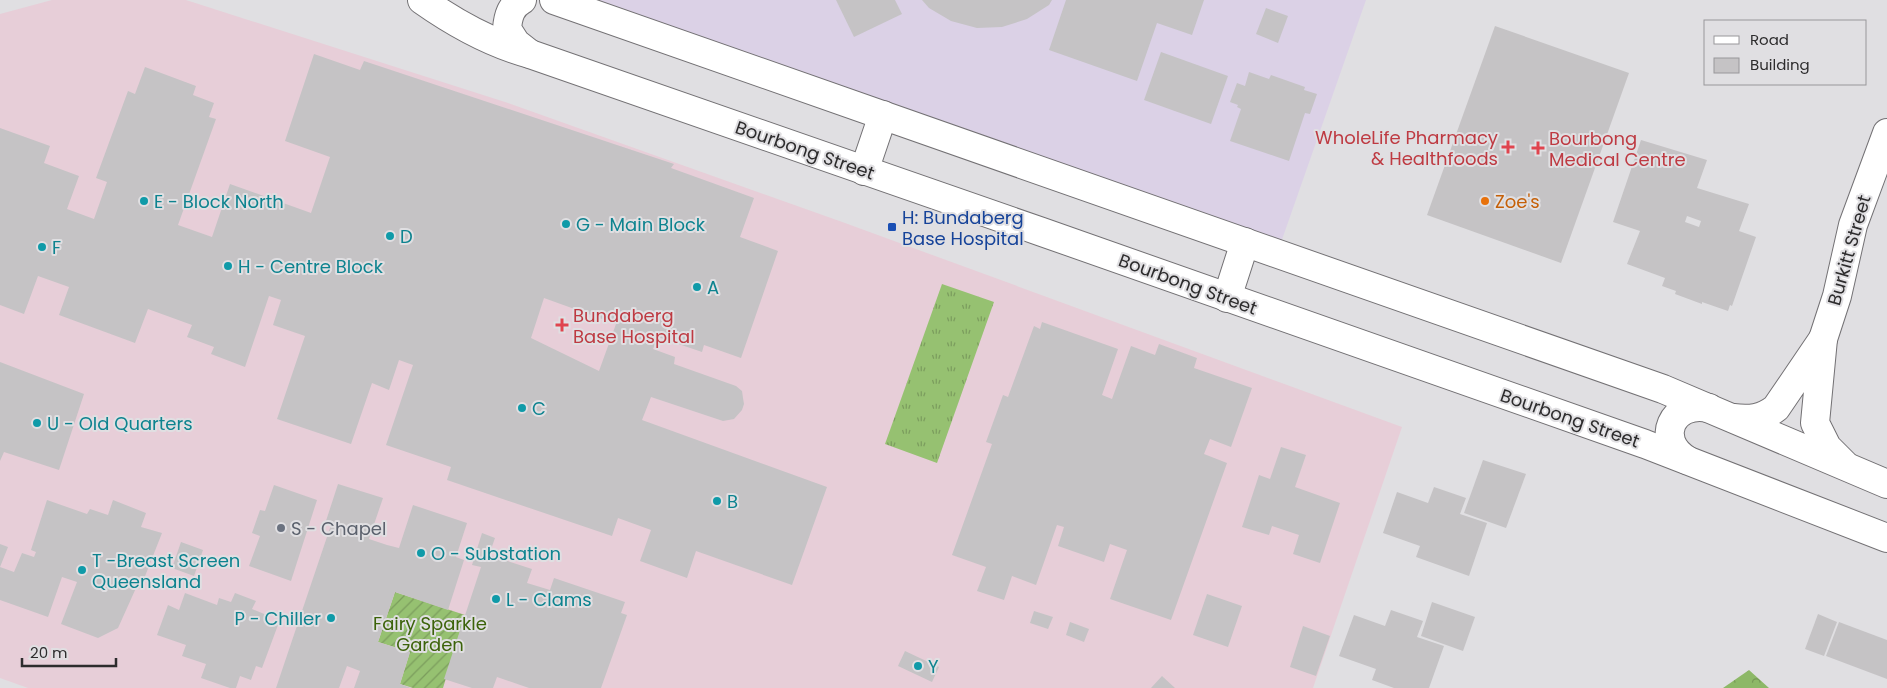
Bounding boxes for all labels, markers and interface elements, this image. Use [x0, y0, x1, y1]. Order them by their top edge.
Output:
legend [1704, 20, 1867, 85]
text: Road [1750, 29, 1789, 50]
text: Building [1750, 54, 1810, 75]
street label: Bourbong Street [732, 114, 878, 186]
place label: WholeLife Pharmacy & Healthfoods [1315, 125, 1498, 171]
place label: Bourbong Medical Centre [1549, 126, 1686, 172]
marker: WholeLife Pharmacy & Healthfoods [1502, 141, 1514, 153]
marker: Bourbong Medical Centre [1531, 141, 1545, 155]
place label: E - Block North [154, 189, 284, 214]
place label: Zoe's [1495, 189, 1540, 214]
street label: Burkitt Street [1821, 192, 1877, 308]
marker: E - Block North [138, 195, 150, 207]
marker: Zoe's [1479, 195, 1491, 207]
place label: H: Bundaberg Base Hospital [902, 205, 1024, 251]
place label: G - Main Block [576, 212, 706, 237]
marker: G - Main Block [560, 218, 572, 230]
marker: H: Bundaberg Base Hospital [886, 221, 898, 233]
place label: D [400, 224, 413, 249]
marker: D [384, 230, 396, 242]
place label: F [52, 235, 61, 260]
marker: F [36, 241, 48, 253]
street label: Bourbong Street [1115, 247, 1261, 321]
place label: H - Centre Block [238, 254, 384, 279]
marker: H - Centre Block [222, 260, 234, 272]
place label: A [707, 275, 719, 300]
marker: A [691, 281, 703, 293]
place label: Bundaberg Base Hospital [573, 303, 695, 349]
marker: Bundaberg Base Hospital [555, 318, 569, 332]
street label: Bourbong Street [1497, 382, 1643, 454]
place label: C [532, 396, 546, 421]
marker: C [516, 402, 528, 414]
place label: U - Old Quarters [47, 411, 193, 436]
marker: U - Old Quarters [31, 417, 43, 429]
place label: B [727, 489, 738, 514]
marker: B [711, 495, 723, 507]
place label: S - Chapel [291, 516, 386, 541]
marker: S - Chapel [275, 522, 287, 534]
place label: O - Substation [431, 541, 561, 566]
marker: O - Substation [415, 547, 427, 559]
place label: T -Breast Screen Queensland [92, 548, 240, 594]
marker: T -Breast Screen Queensland [76, 564, 88, 576]
place label: L - Clams [506, 587, 592, 612]
marker: L - Clams [490, 593, 502, 605]
place label: P - Chiller [234, 606, 321, 631]
park label: Fairy Sparkle Garden [373, 611, 487, 657]
marker: P - Chiller [325, 612, 337, 624]
scale bar [22, 636, 116, 668]
text: 20 m [30, 642, 68, 663]
place label: Y [928, 654, 939, 679]
marker: Y [912, 660, 924, 672]

